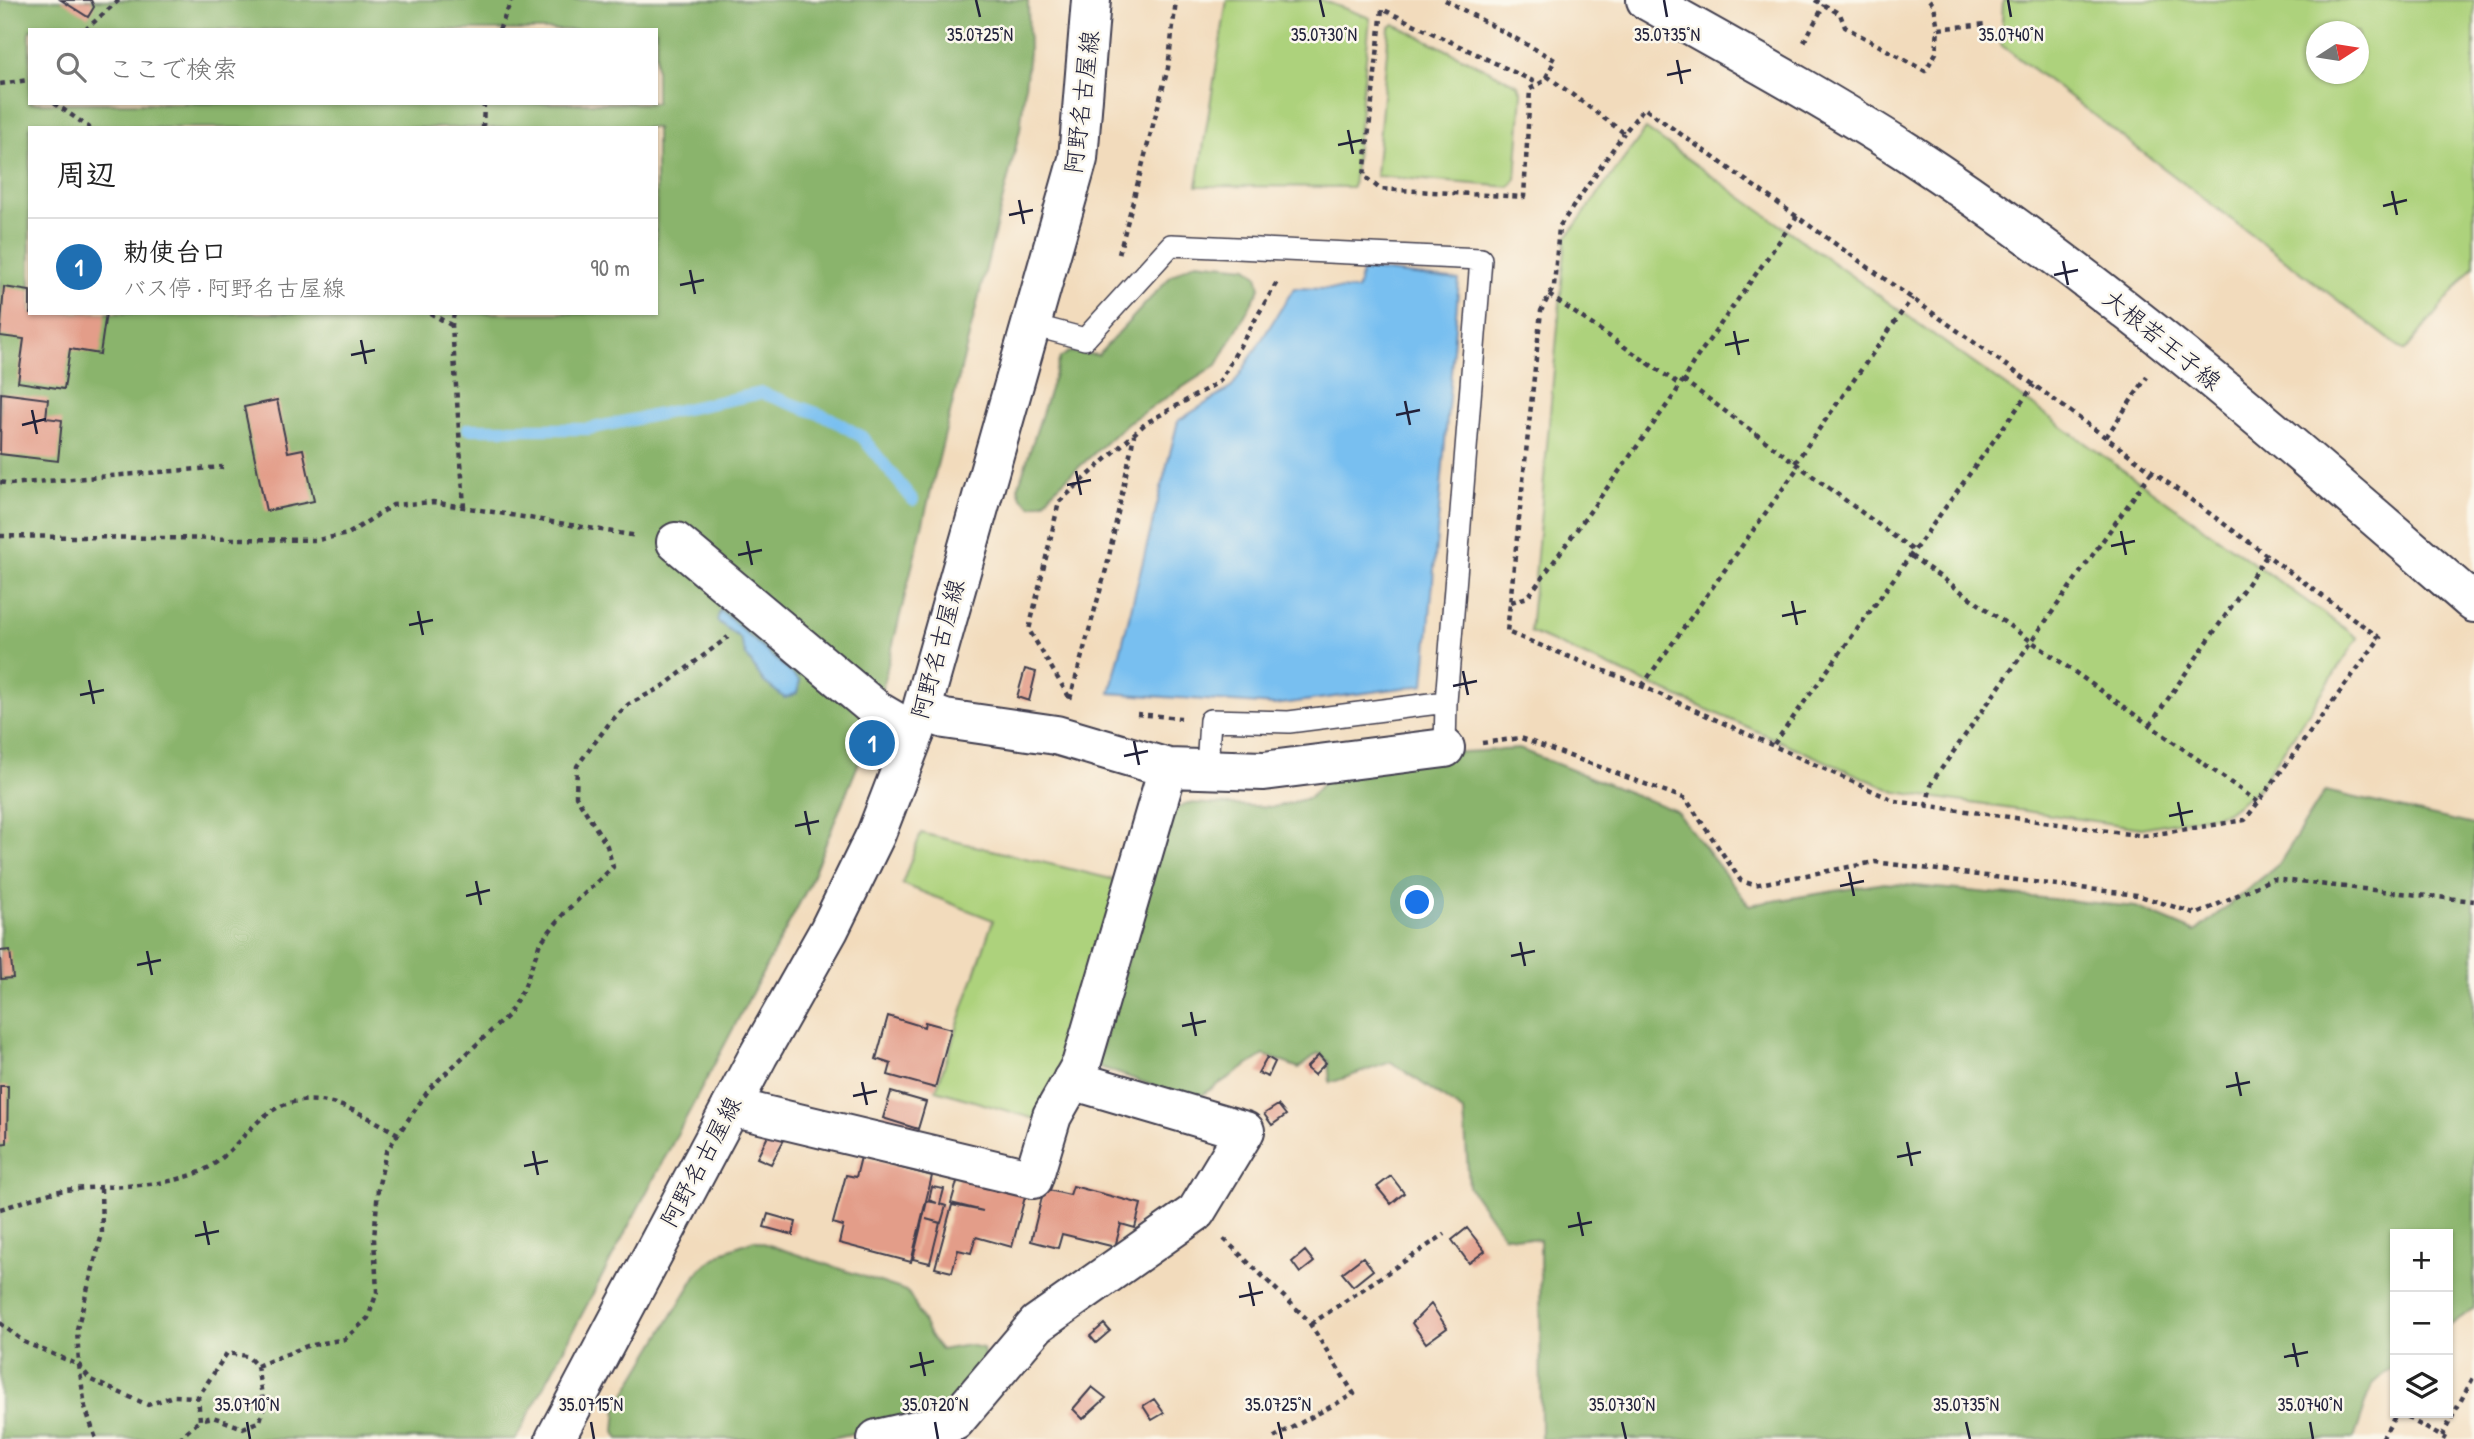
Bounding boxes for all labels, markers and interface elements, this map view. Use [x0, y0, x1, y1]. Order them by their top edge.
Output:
north arrow [2306, 21, 2369, 84]
text: 35.0725°N [947, 22, 1013, 47]
text: 35.0730°N [1291, 22, 1357, 47]
text: 35.0735°N [1634, 22, 1700, 47]
text: 35.0740°N [1978, 22, 2044, 47]
search box [28, 28, 658, 105]
street label: 阿野名古屋線 [1056, 28, 1106, 175]
icon: search [52, 48, 90, 86]
text: ここで検索 [108, 51, 238, 86]
text: 周辺 [56, 154, 116, 194]
text: 勅使台口 [123, 234, 227, 269]
text: 1 [75, 252, 83, 283]
text: 90 m [590, 252, 630, 283]
text: バス停 · 阿野名古屋線 [123, 272, 345, 303]
street label: 大根若王子線 [2097, 281, 2229, 397]
street label: 阿野名古屋線 [903, 575, 971, 722]
pin: 1 [849, 717, 895, 769]
your location [1400, 885, 1434, 919]
street label: 阿野名古屋線 [652, 1090, 748, 1233]
map controls [2390, 1229, 2453, 1418]
button: + [2390, 1229, 2453, 1292]
button: − [2390, 1292, 2453, 1355]
button: layers [2390, 1355, 2453, 1418]
text: 35.0710°N [215, 1392, 279, 1417]
text: 35.0715°N [559, 1392, 623, 1417]
text: 35.0720°N [902, 1392, 968, 1417]
text: 35.0725°N [1245, 1392, 1311, 1417]
text: 35.0730°N [1589, 1392, 1655, 1417]
text: 35.0735°N [1933, 1392, 1999, 1417]
text: 35.0740°N [2277, 1392, 2343, 1417]

